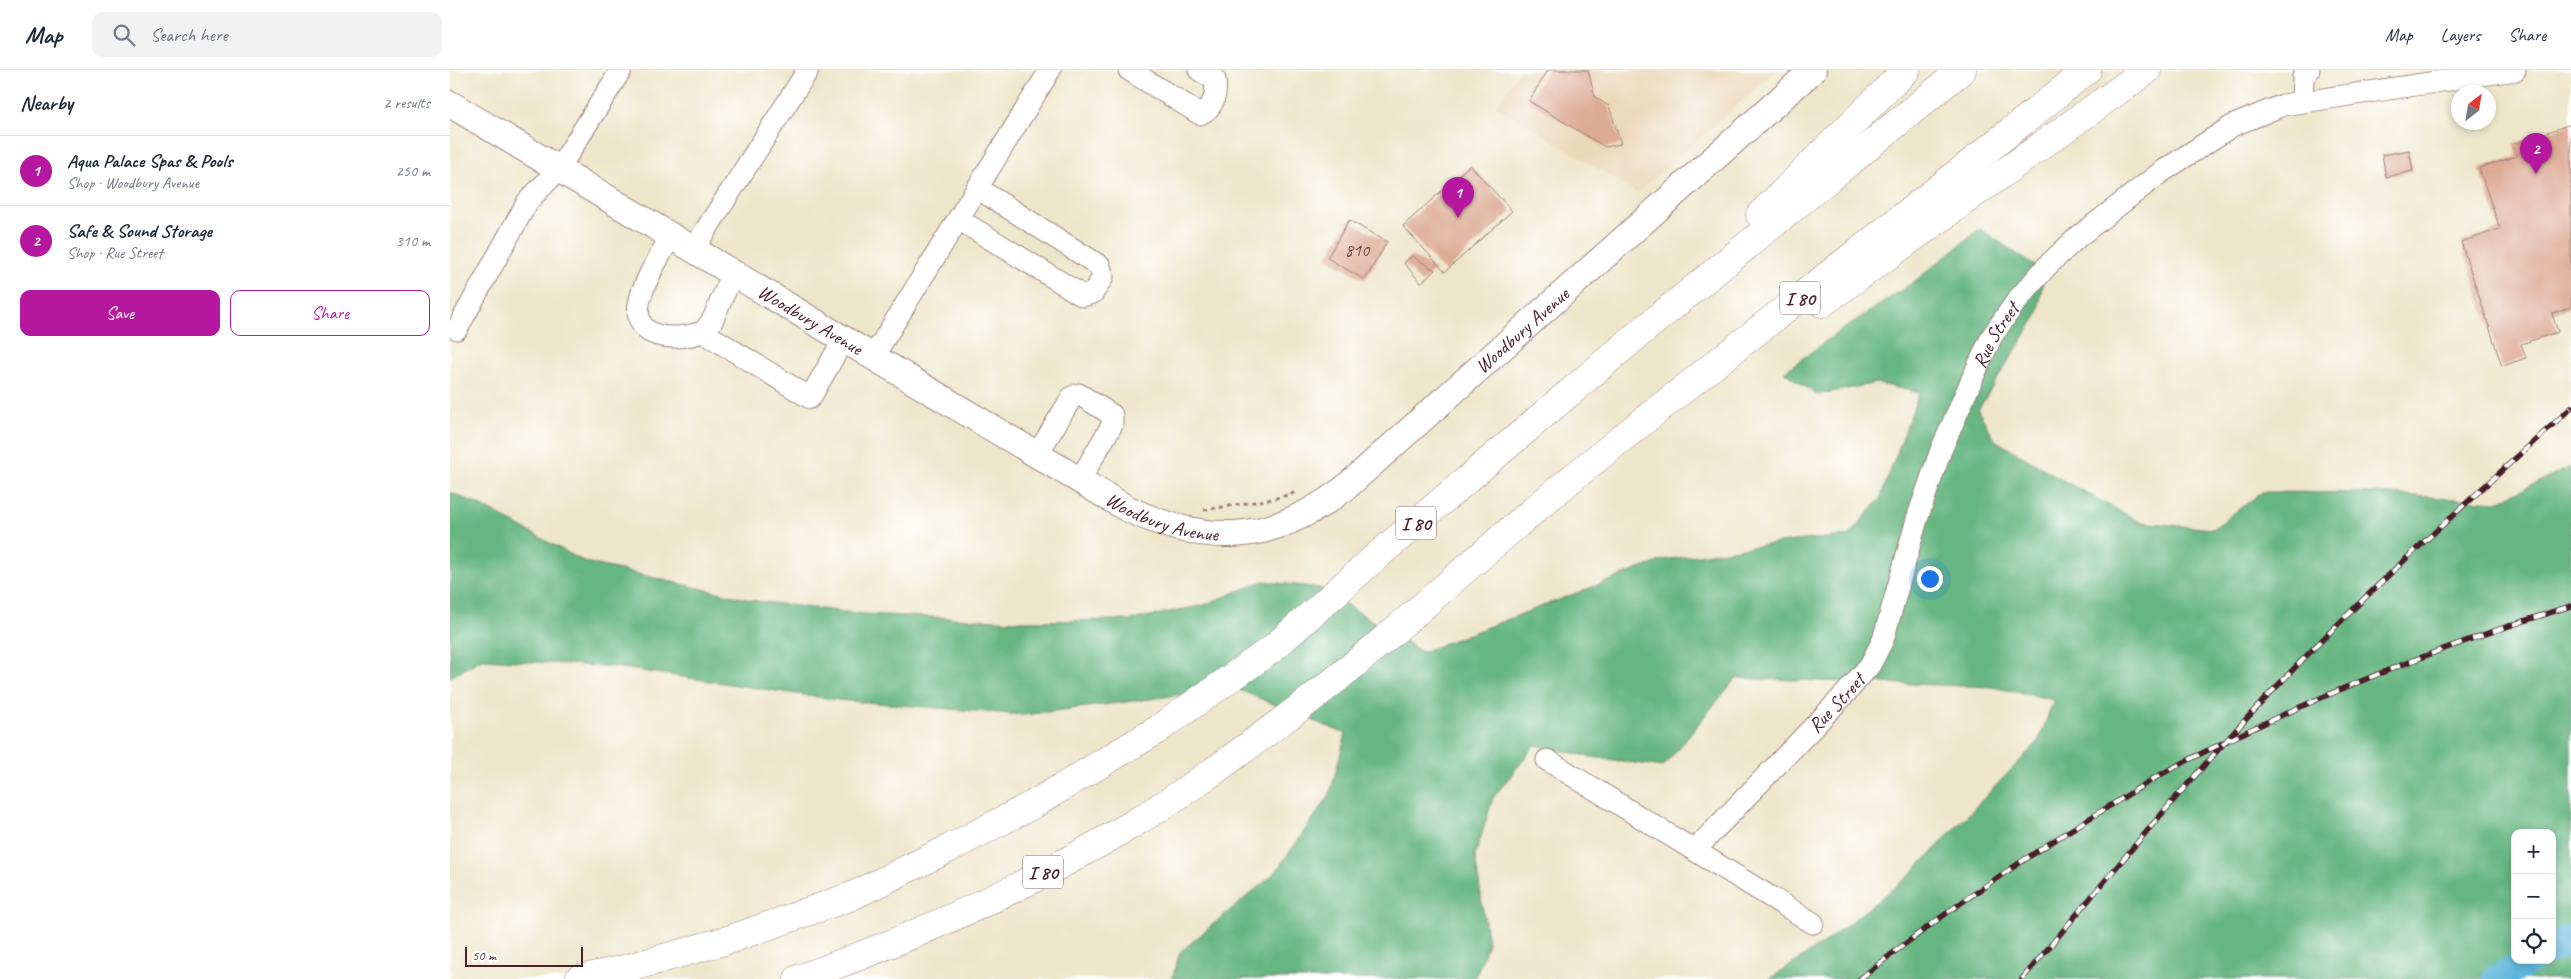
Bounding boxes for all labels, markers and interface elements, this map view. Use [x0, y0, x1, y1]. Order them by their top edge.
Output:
search box [92, 12, 442, 57]
text: Map [25, 20, 62, 50]
icon: search [110, 21, 138, 49]
text: Search here [150, 23, 228, 47]
text: Map [2385, 24, 2413, 46]
text: Layers [2441, 24, 2480, 46]
text: Share [2508, 24, 2546, 46]
north arrow [2451, 85, 2496, 130]
text: Nearby [20, 90, 73, 116]
text: 2 results [383, 93, 430, 113]
pin: 2 [2520, 133, 2552, 174]
text: Aqua Palace Spas & Pools [67, 149, 232, 173]
text: 1 [32, 161, 40, 181]
text: 250 m [396, 161, 430, 181]
text: Shop · Woodbury Avenue [67, 173, 199, 193]
pin: 1 [1442, 177, 1474, 218]
text: Safe & Sound Storage [67, 219, 212, 243]
text: 2 [32, 231, 40, 251]
text: 310 m [396, 231, 430, 251]
house number: 810 [1345, 239, 1371, 261]
text: Shop · Rue Street [67, 243, 163, 263]
street label: Woodbury Avenue [753, 279, 868, 362]
street label: Woodbury Avenue [1470, 281, 1576, 379]
road number: I 80 [1780, 282, 1820, 314]
button: Save [20, 290, 220, 336]
button: Share [230, 290, 430, 336]
street label: Rue Street [1967, 295, 2027, 372]
street label: Woodbury Avenue [1101, 487, 1220, 547]
road number: I 80 [1396, 506, 1436, 539]
your location [1917, 566, 1943, 592]
street label: Rue Street [1803, 666, 1872, 738]
map controls [2511, 829, 2556, 964]
button: + [2511, 829, 2556, 874]
road number: I 80 [1023, 856, 1063, 889]
button: − [2511, 874, 2556, 919]
button: locate [2511, 919, 2556, 964]
scale bar [465, 944, 582, 967]
text: 50 m [472, 947, 496, 964]

